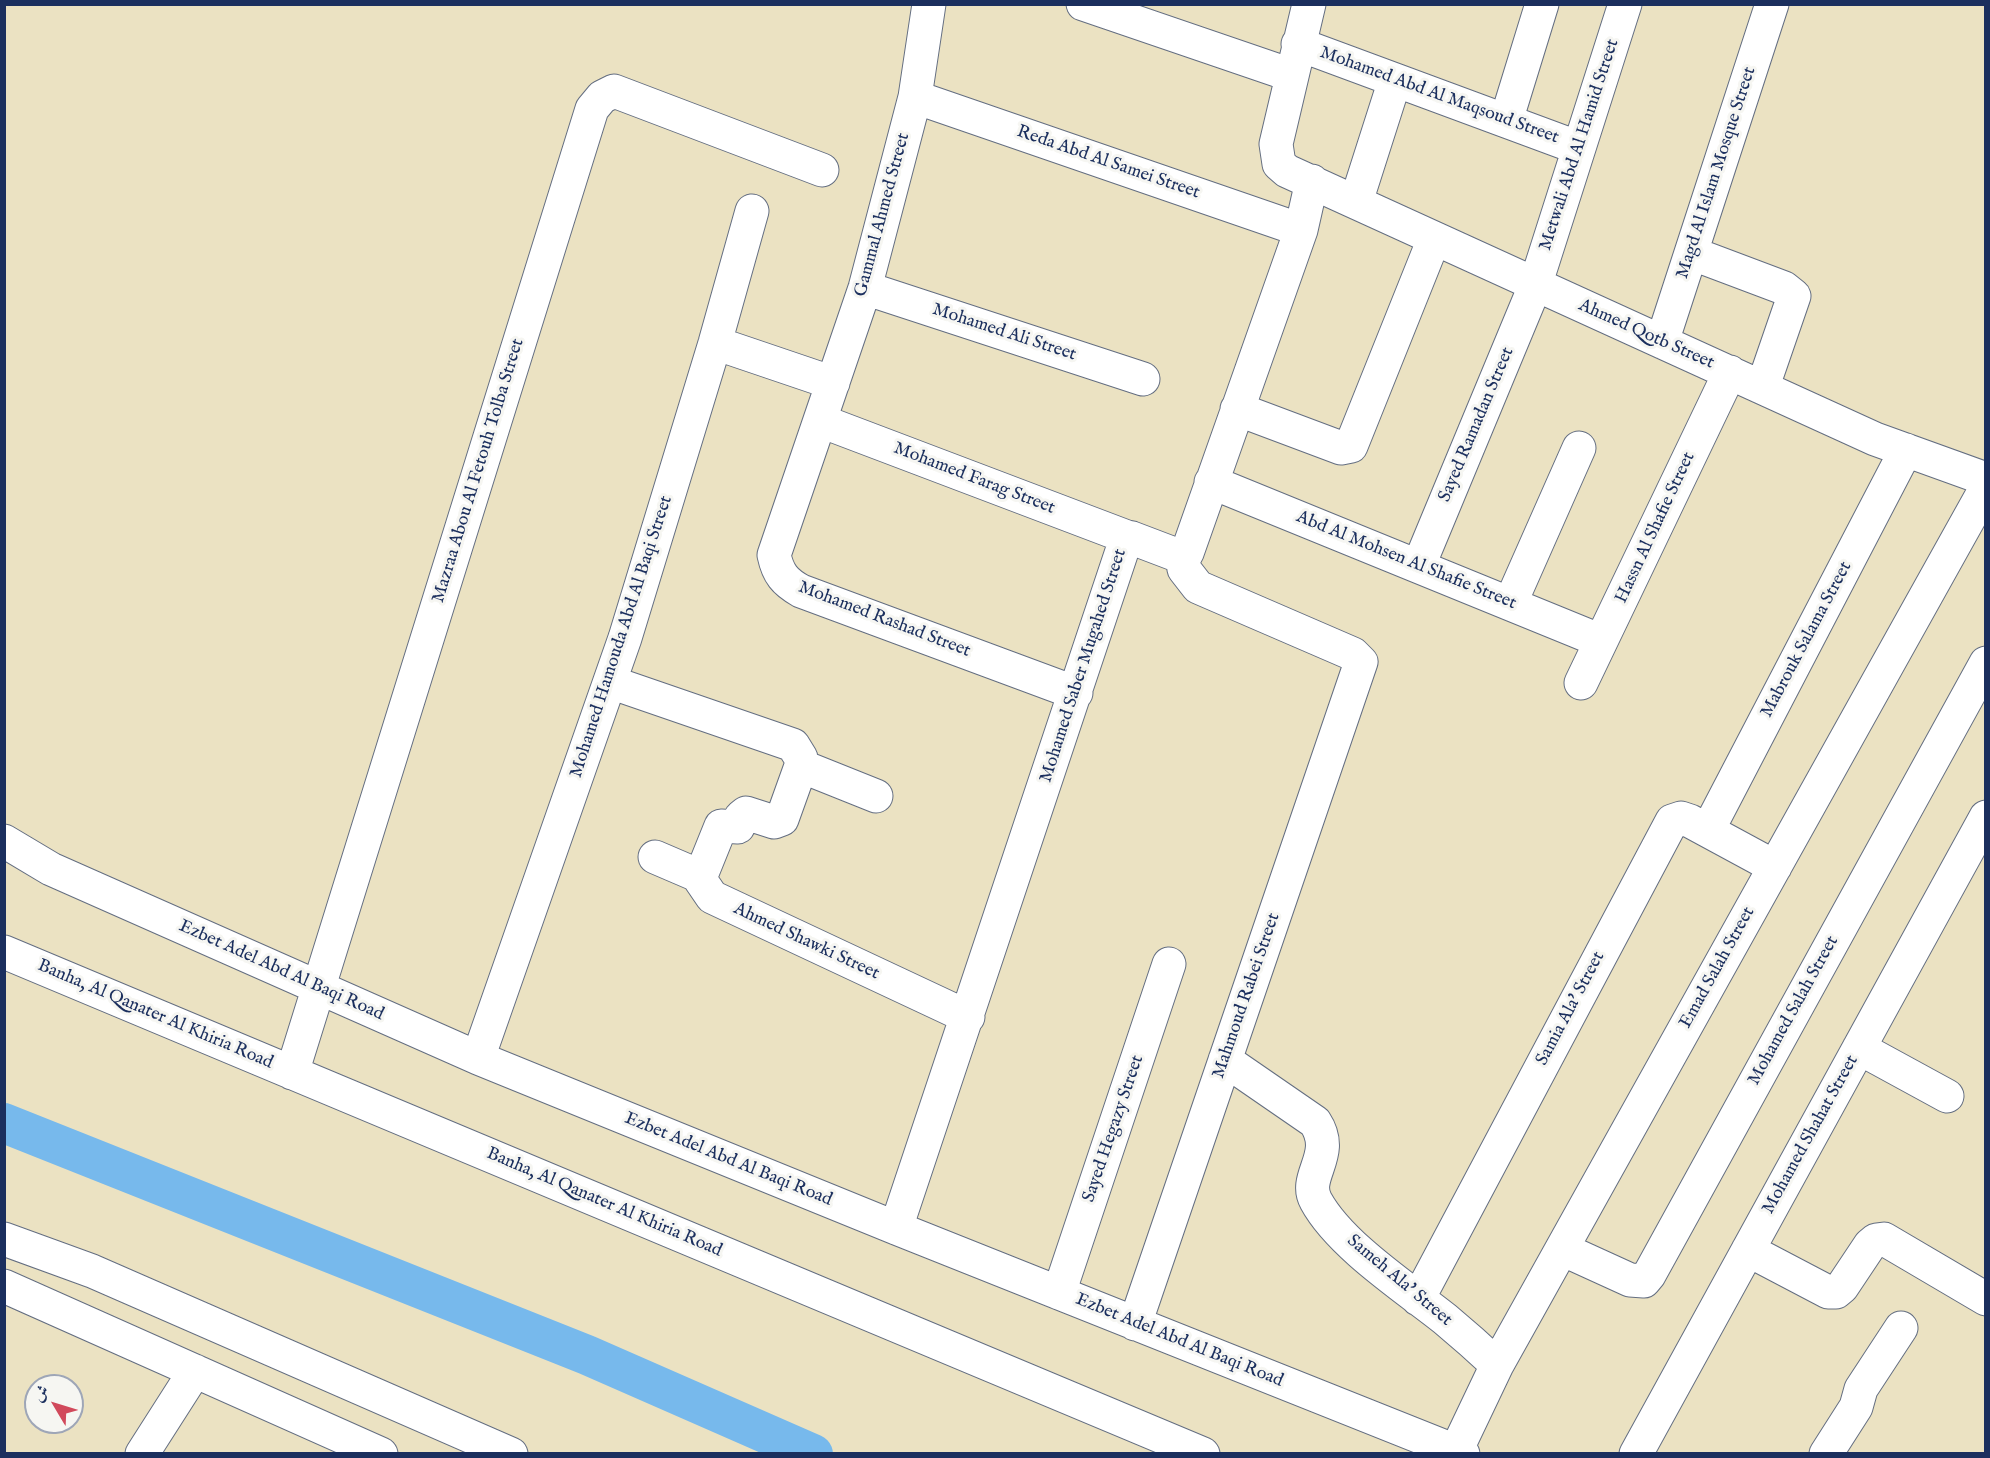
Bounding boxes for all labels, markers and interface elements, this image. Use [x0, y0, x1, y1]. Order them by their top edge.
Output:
street label: Metwali Abd Al Hamid Street [1536, 37, 1624, 253]
street label: Mohamed Abd Al Maqsoud Street [1316, 43, 1562, 149]
street label: Magd Al Islam Mosque Street [1673, 64, 1761, 282]
street label: Reda Abd Al Samei Street [1014, 122, 1202, 204]
street label: Gammal Ahmed Street [851, 131, 915, 299]
street label: Ahmed Qotb Street [1575, 295, 1717, 375]
street label: Mohamed Ali Street [929, 300, 1079, 366]
street label: Mazraa Abou Al Fetouh Tolba Street [428, 336, 530, 606]
street label: Sayed Ramadan Street [1435, 344, 1519, 506]
street label: Mohamed Farag Street [890, 438, 1058, 520]
street label: Hassn Al Shafie Street [1611, 449, 1701, 607]
street label: Mohamed Hamouda Abd Al Baqi Street [566, 493, 678, 781]
street label: Abd Al Mohsen Al Shafie Street [1293, 507, 1519, 615]
street label: Mohamed Saber Mugahed Street [1036, 546, 1132, 786]
street label: Mabrouk Salama Street [1757, 558, 1857, 722]
street label: Mohamed Rashad Street [795, 577, 973, 663]
street label: Ahmed Shawki Street [730, 899, 882, 985]
street label: Emad Salah Street [1676, 903, 1760, 1033]
street label: Mahmoud Rabei Street [1209, 911, 1285, 1081]
street label: Ezbet Adel Abd Al Baqi Road [175, 916, 387, 1026]
street label: Mohamed Salah Street [1744, 933, 1844, 1089]
street label: Samia Ala' Street [1532, 948, 1610, 1070]
street label: Banha, Al Qanater Al Khiria Road [34, 955, 276, 1075]
street label: Mohamed Shahat Street [1758, 1052, 1864, 1218]
street label: Sayed Hegazy Street [1079, 1053, 1149, 1205]
street label: Ezbet Adel Abd Al Baqi Road [621, 1108, 835, 1212]
street label: Banha, Al Qanater Al Khiria Road [483, 1143, 725, 1263]
street label: Sameh Ala' Street [1342, 1231, 1456, 1331]
street label: Ezbet Adel Abd Al Baqi Road [1072, 1289, 1286, 1393]
north arrow [24, 1374, 84, 1434]
text: ش [29, 1382, 54, 1407]

